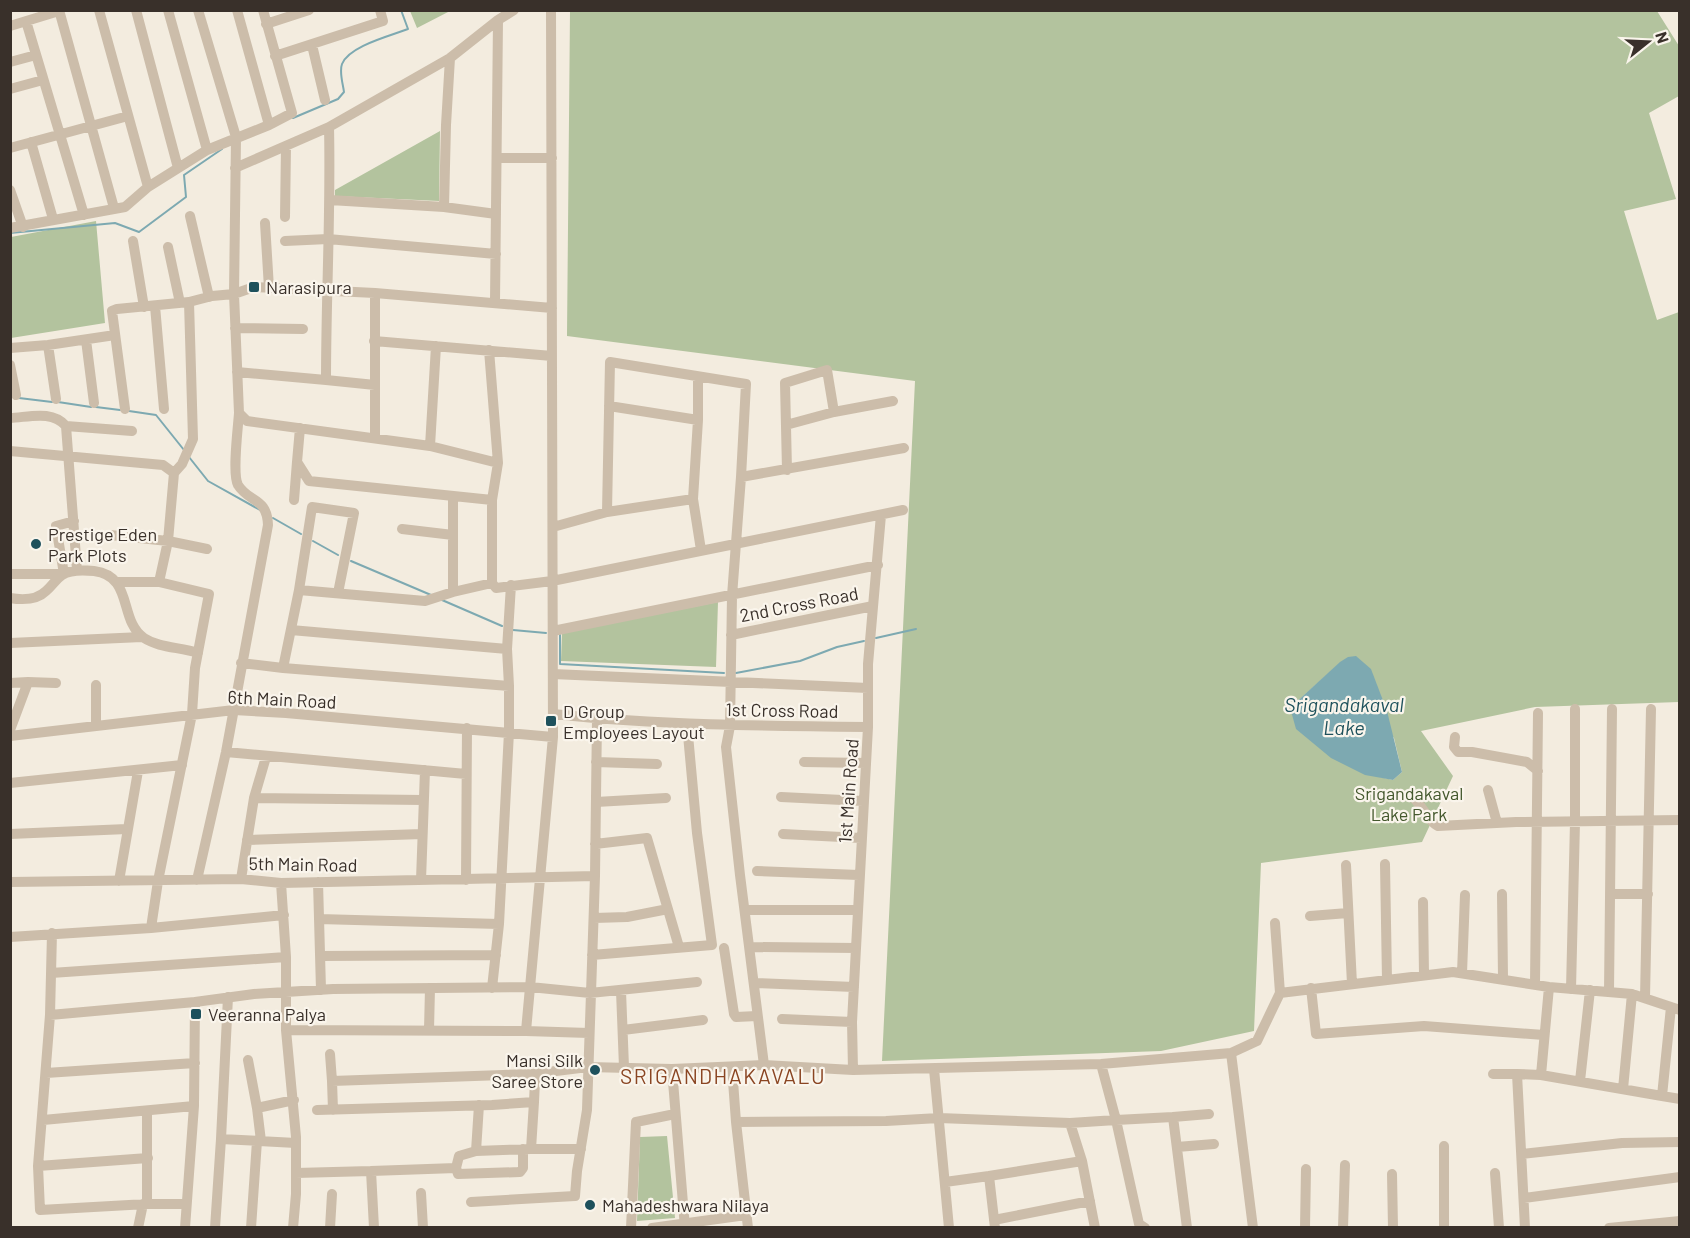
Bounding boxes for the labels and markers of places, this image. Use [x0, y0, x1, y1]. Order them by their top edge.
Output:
place label: Narasipura [266, 276, 352, 298]
marker: Narasipura [247, 280, 261, 294]
place label: Prestige Eden Park Plots [48, 523, 157, 566]
marker: Prestige Eden Park Plots [29, 537, 43, 551]
place label: D Group Employees Layout [563, 700, 705, 743]
marker: D Group Employees Layout [544, 714, 558, 728]
place label: Veeranna Palya [208, 1003, 326, 1025]
marker: Veeranna Palya [189, 1007, 203, 1021]
place label: Mansi Silk Saree Store [491, 1049, 583, 1092]
marker: Mansi Silk Saree Store [588, 1063, 602, 1077]
place label: Mahadeshwara Nilaya [602, 1194, 769, 1216]
marker: Mahadeshwara Nilaya [583, 1198, 597, 1212]

